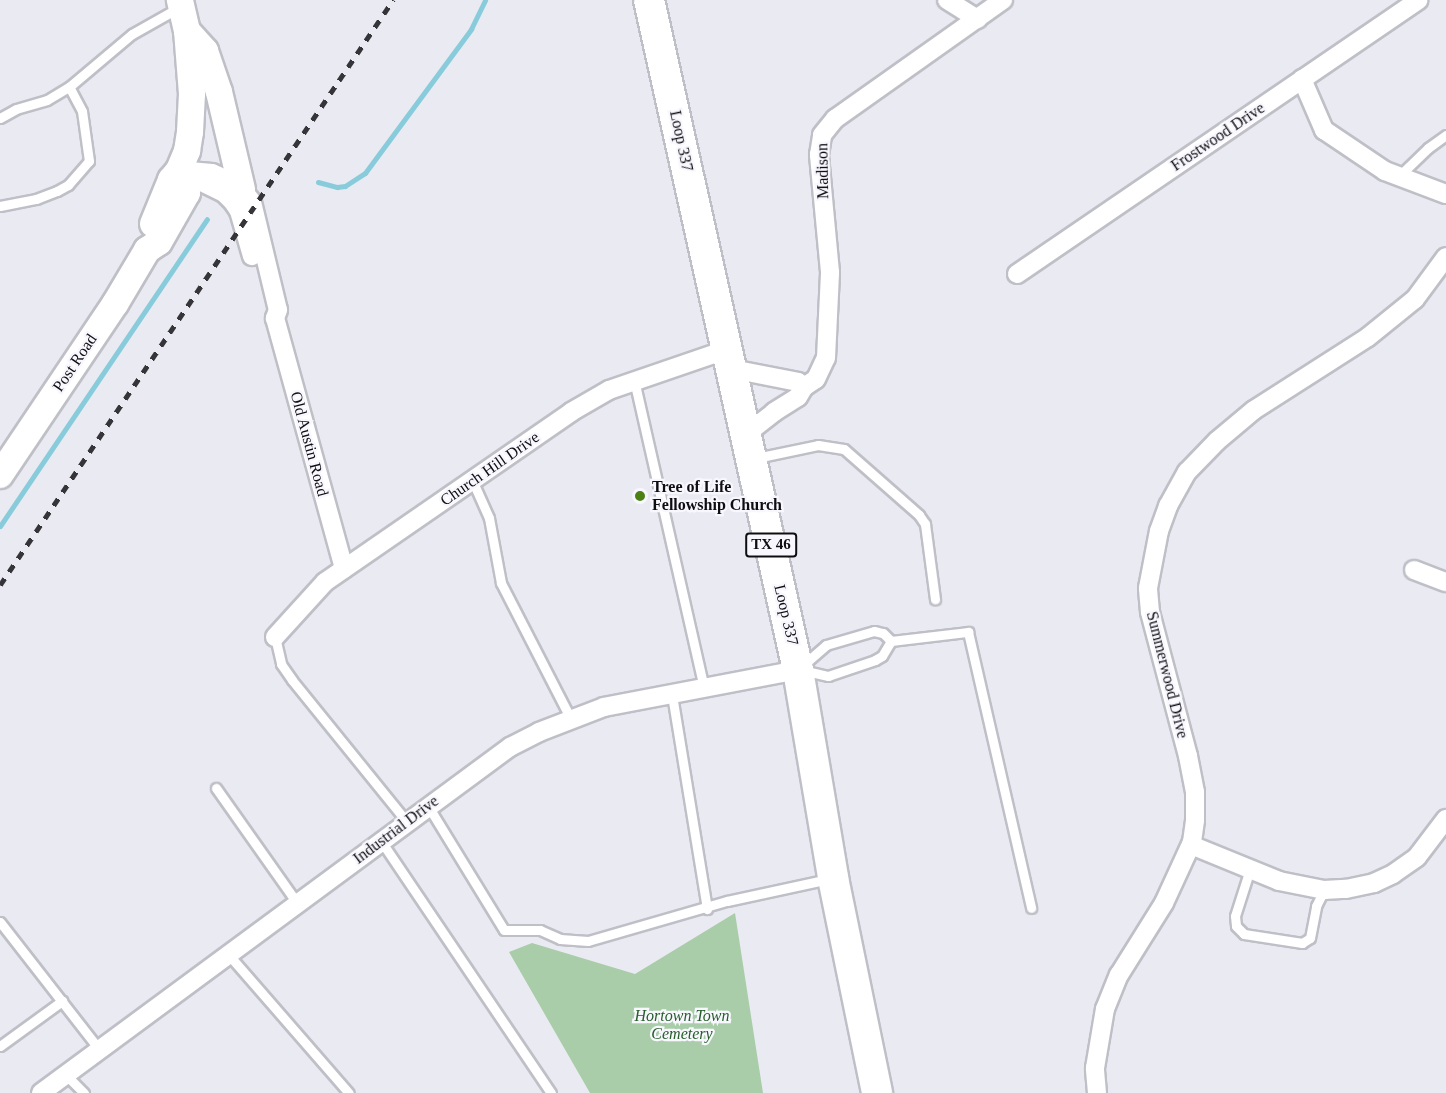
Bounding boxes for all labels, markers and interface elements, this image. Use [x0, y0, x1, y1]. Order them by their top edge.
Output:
street label: Frostwood Drive [1167, 99, 1269, 175]
street label: Loop 337 [665, 109, 697, 173]
street label: Madison [813, 143, 833, 199]
street label: Post Road [49, 331, 101, 395]
street label: Old Austin Road [286, 389, 332, 499]
street label: Church Hill Drive [437, 428, 543, 510]
place label: Tree of Life Fellowship Church [652, 477, 782, 515]
marker: Tree of Life Fellowship Church [633, 489, 647, 503]
road number: TX 46 [744, 533, 798, 557]
street label: Loop 337 [770, 583, 802, 647]
street label: Summerwood Drive [1142, 610, 1192, 740]
street label: Industrial Drive [350, 792, 442, 868]
park label: Hortown Town Cemetery [634, 1006, 730, 1044]

